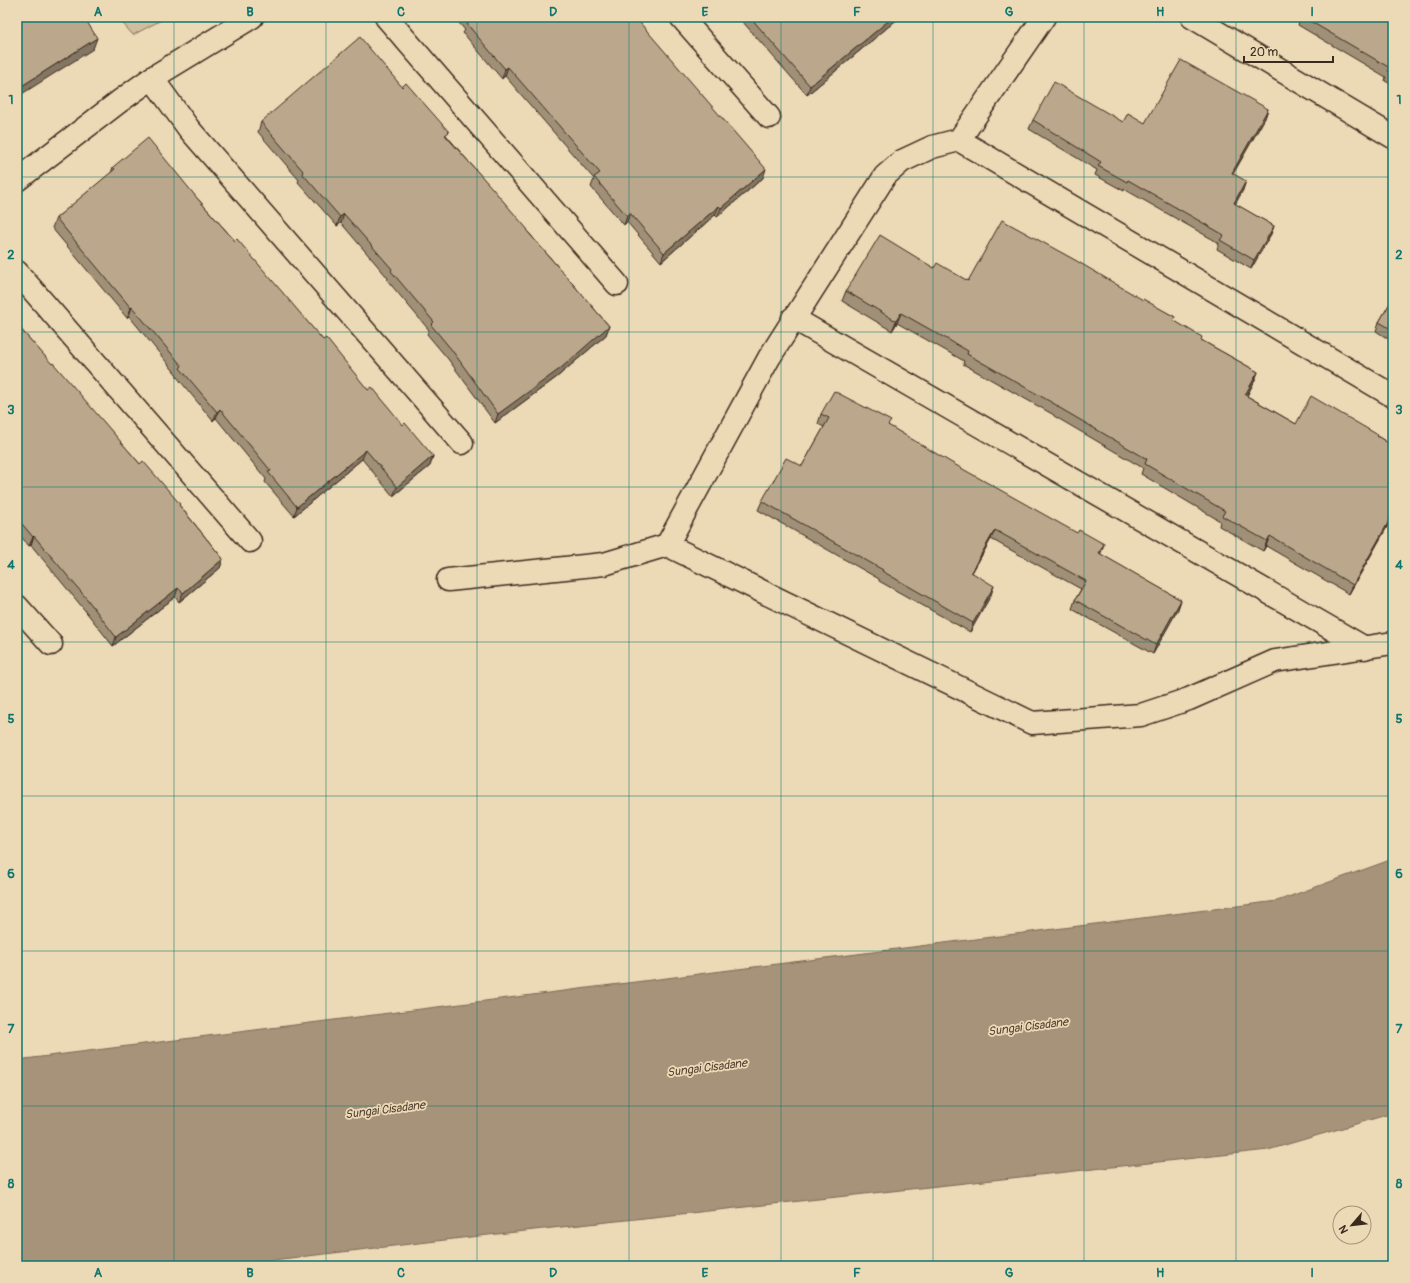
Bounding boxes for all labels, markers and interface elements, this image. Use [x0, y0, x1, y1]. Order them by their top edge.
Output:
text: A [94, 4, 103, 20]
text: B [246, 4, 254, 20]
text: C [397, 4, 405, 20]
text: D [549, 4, 557, 20]
text: E [702, 4, 709, 20]
text: F [853, 4, 861, 20]
text: G [1005, 4, 1014, 20]
text: H [1156, 4, 1164, 20]
text: I [1310, 4, 1314, 20]
scale bar [1244, 38, 1333, 64]
text: 20 m [1250, 45, 1279, 60]
text: 1 [8, 92, 14, 108]
text: 1 [1396, 92, 1402, 108]
text: 2 [7, 247, 15, 263]
text: 2 [1395, 247, 1403, 263]
text: 3 [7, 402, 15, 418]
text: 3 [1395, 402, 1403, 418]
text: 4 [7, 557, 15, 573]
text: 4 [1395, 557, 1403, 573]
text: 5 [7, 711, 15, 727]
text: 5 [1395, 711, 1403, 727]
text: 6 [7, 866, 15, 882]
text: 6 [1395, 866, 1403, 882]
water label: Sungai Cisadane [987, 1015, 1070, 1039]
text: 7 [8, 1021, 15, 1037]
text: 7 [1396, 1021, 1403, 1037]
water label: Sungai Cisadane [666, 1056, 749, 1080]
water label: Sungai Cisadane [344, 1098, 427, 1122]
text: 8 [8, 1176, 15, 1192]
text: 8 [1396, 1176, 1403, 1192]
north arrow [1332, 1205, 1372, 1245]
text: N [1336, 1223, 1351, 1236]
text: A [94, 1265, 103, 1281]
text: B [246, 1265, 254, 1281]
text: C [397, 1265, 405, 1281]
text: D [549, 1265, 557, 1281]
text: E [702, 1265, 709, 1281]
text: F [853, 1265, 861, 1281]
text: G [1005, 1265, 1014, 1281]
text: H [1156, 1265, 1164, 1281]
text: I [1310, 1265, 1314, 1281]

